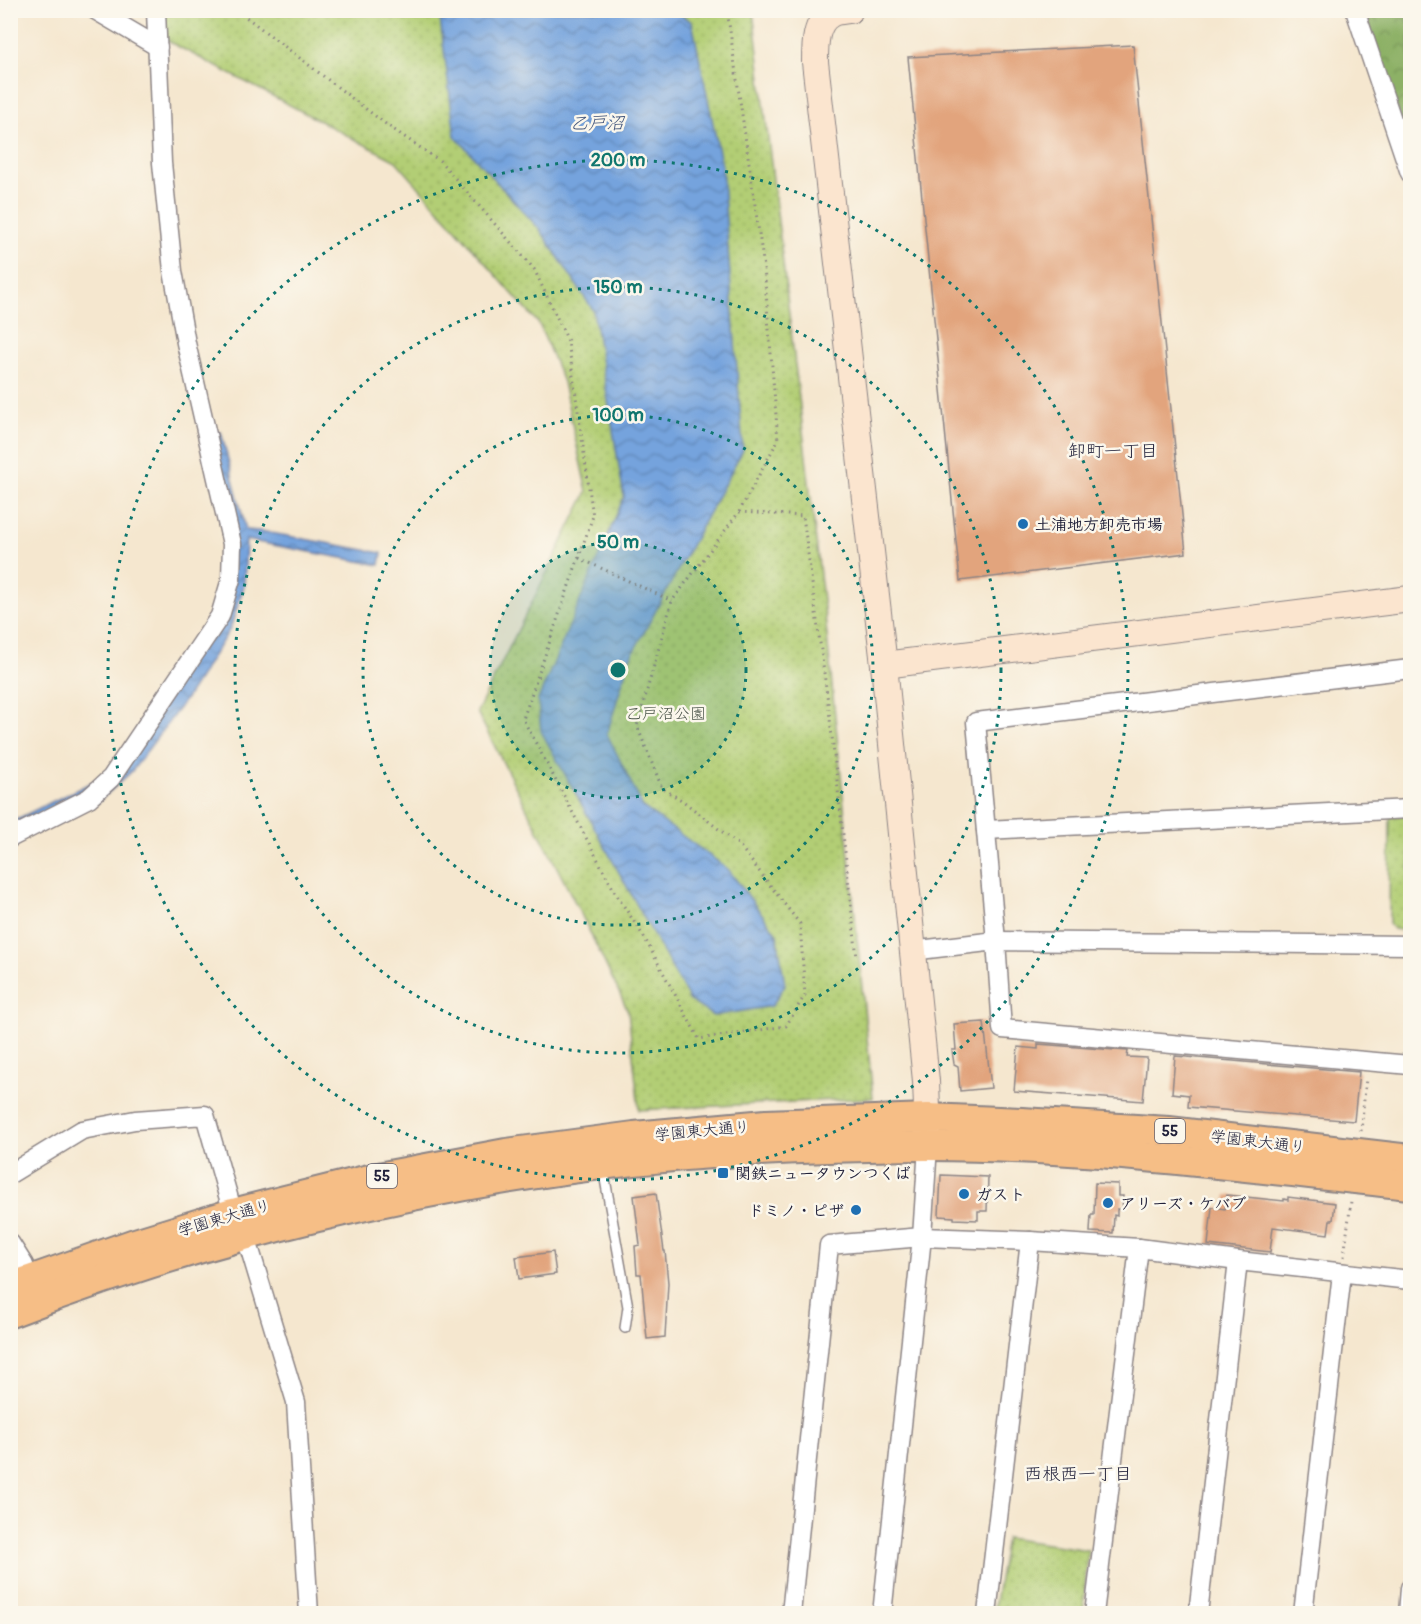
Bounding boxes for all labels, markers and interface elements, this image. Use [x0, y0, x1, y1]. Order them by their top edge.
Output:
water label: 乙戸沼 [570, 112, 626, 135]
text: 200 m [591, 149, 645, 172]
text: 150 m [594, 276, 643, 299]
text: 100 m [592, 404, 644, 427]
district label: 卸町一丁目 [1068, 440, 1158, 463]
place label: 土浦地方卸売市場 [1035, 515, 1163, 535]
marker: 土浦地方卸売市場 [1016, 517, 1030, 531]
text: 50 m [597, 531, 639, 554]
centre of rings [608, 660, 628, 680]
park label: 乙戸沼公園 [626, 704, 706, 724]
street label: 学園東大通り [653, 1117, 751, 1145]
road number: 55 [1155, 1119, 1185, 1143]
street label: 学園東大通り [1209, 1126, 1307, 1158]
road number: 55 [367, 1164, 397, 1188]
place label: 関鉄ニュータウンつくば [735, 1164, 911, 1184]
marker: 関鉄ニュータウンつくば [716, 1166, 730, 1180]
place label: ガスト [976, 1185, 1026, 1205]
marker: ガスト [957, 1187, 971, 1201]
place label: アリーズ・ケバブ [1120, 1194, 1246, 1214]
street label: 学園東大通り [175, 1195, 273, 1241]
marker: アリーズ・ケバブ [1101, 1196, 1115, 1210]
place label: ドミノ・ピザ [748, 1201, 844, 1221]
marker: ドミノ・ピザ [849, 1203, 863, 1217]
district label: 西根西一丁目 [1024, 1463, 1132, 1486]

